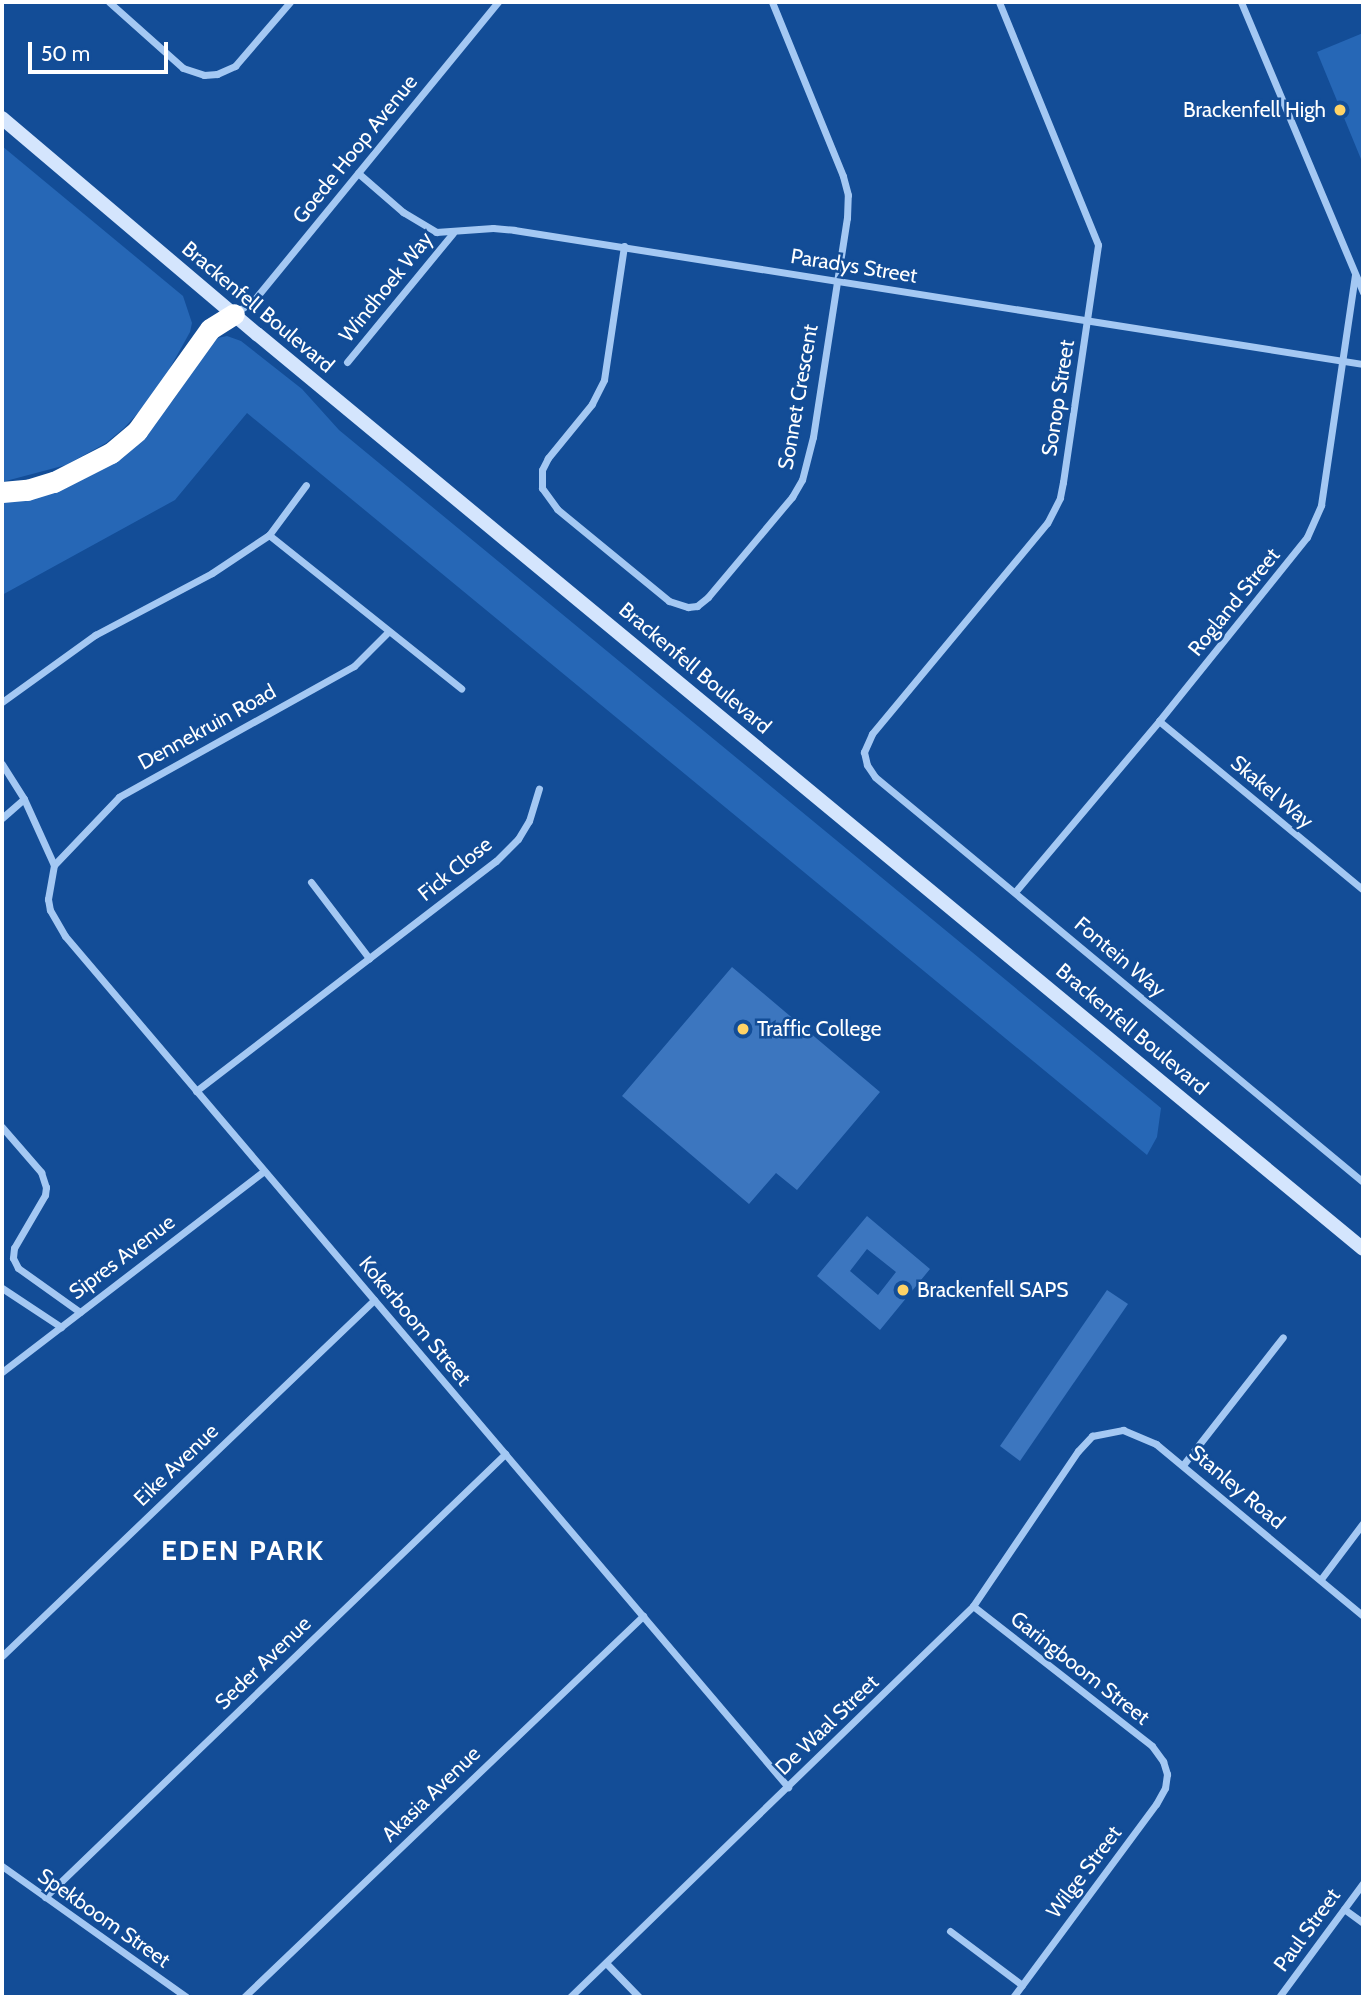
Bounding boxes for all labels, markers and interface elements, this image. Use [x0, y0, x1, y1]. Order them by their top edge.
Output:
scale bar [32, 28, 172, 72]
text: 50 m [41, 41, 90, 66]
street label: Goede Hoop Avenue [287, 70, 423, 228]
place label: Brackenfell High [1183, 97, 1326, 123]
marker: Brackenfell High [1332, 102, 1348, 118]
street label: Windhoek Way [334, 227, 438, 347]
street label: Brackenfell Boulevard [177, 236, 339, 378]
street label: Paradys Street [789, 244, 919, 288]
street label: Sonnet Crescent [773, 322, 823, 472]
street label: Sonop Street [1036, 338, 1080, 458]
street label: Rogland Street [1183, 543, 1285, 661]
street label: Brackenfell Boulevard [614, 597, 776, 739]
street label: Dennekruin Road [134, 679, 280, 775]
street label: Skakel Way [1226, 750, 1318, 834]
street label: Fick Close [413, 832, 497, 906]
street label: Fontein Way [1069, 912, 1171, 1002]
street label: Brackenfell Boulevard [1051, 958, 1213, 1100]
place label: Traffic College [757, 1016, 881, 1042]
marker: Traffic College [735, 1021, 751, 1037]
street label: Sipres Avenue [64, 1209, 180, 1305]
street label: Kokerboom Street [354, 1251, 476, 1391]
place label: Brackenfell SAPS [917, 1277, 1068, 1303]
marker: Brackenfell SAPS [895, 1282, 911, 1298]
street label: Eike Avenue [129, 1419, 223, 1511]
street label: Stanley Road [1184, 1440, 1290, 1534]
district label: EDEN PARK [162, 1533, 324, 1567]
street label: Garingboom Street [1006, 1606, 1154, 1730]
street label: Seder Avenue [210, 1611, 316, 1715]
street label: De Waal Street [770, 1670, 884, 1780]
street label: Akasia Avenue [377, 1741, 485, 1847]
street label: Wilge Street [1041, 1821, 1127, 1923]
street label: Spekboom Street [33, 1863, 175, 1973]
street label: Paul Street [1268, 1884, 1346, 1976]

